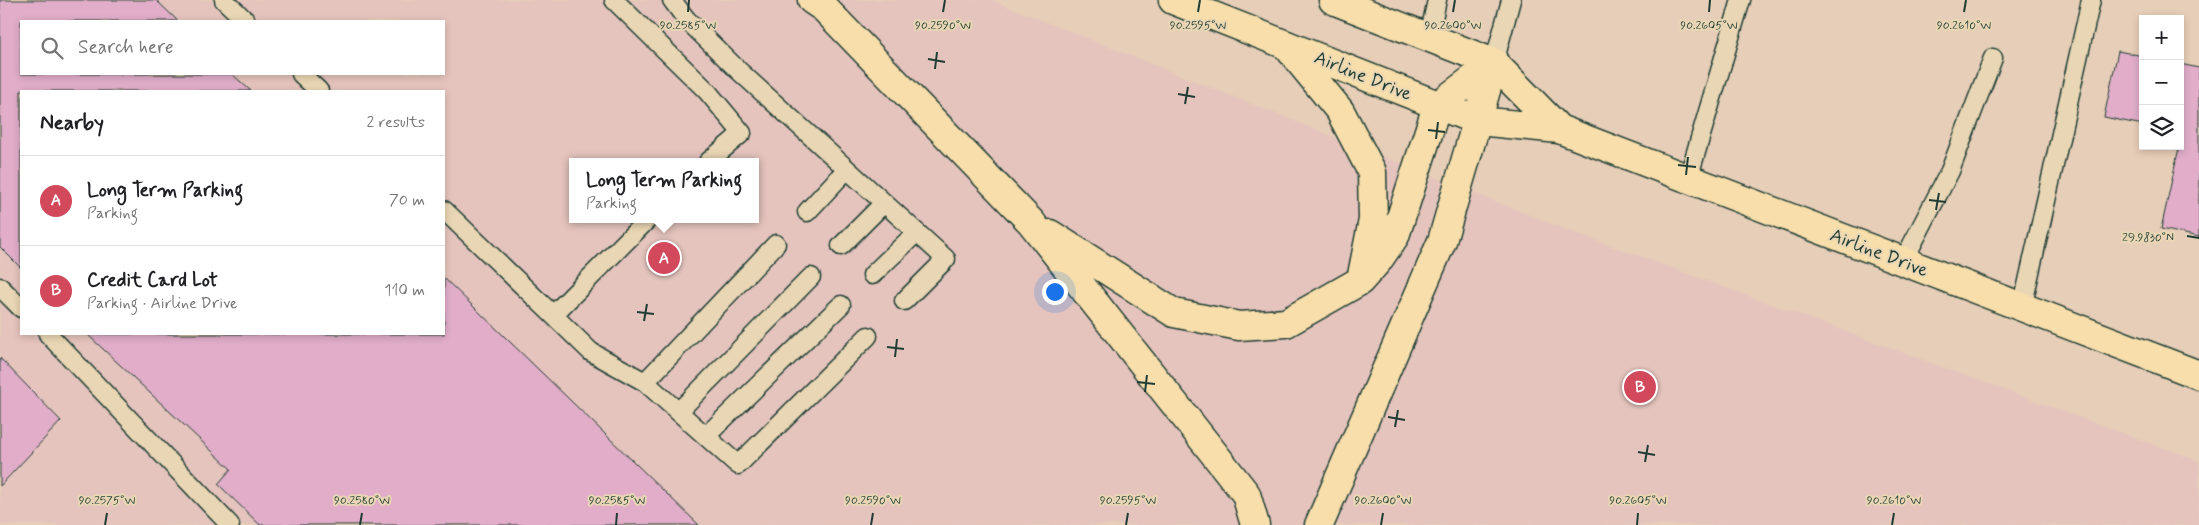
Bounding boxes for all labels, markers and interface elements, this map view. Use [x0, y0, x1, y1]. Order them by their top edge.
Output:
map controls [2139, 15, 2184, 150]
button: + [2139, 15, 2184, 60]
text: 90.2585°W [660, 18, 716, 34]
text: 90.2590°W [915, 18, 971, 34]
text: 90.2595°W [1170, 18, 1226, 34]
text: 90.2600°W [1425, 18, 1482, 34]
text: 90.2605°W [1680, 18, 1738, 34]
text: 90.2610°W [1937, 18, 1991, 34]
search box [20, 20, 445, 75]
icon: search [38, 34, 66, 62]
text: Search here [78, 35, 174, 60]
street label: Airline Drive [1310, 45, 1416, 107]
button: − [2139, 60, 2184, 105]
button: layers [2139, 105, 2184, 150]
text: Nearby [40, 109, 104, 137]
text: 2 results [367, 112, 425, 133]
popup [569, 158, 759, 223]
text: Long Term Parking [586, 168, 742, 193]
text: Long Term Parking [87, 178, 243, 203]
text: A [51, 190, 61, 211]
text: 70 m [389, 190, 425, 211]
text: Parking [586, 193, 637, 214]
text: Parking [87, 203, 138, 224]
street label: Airline Drive [1826, 223, 1932, 283]
text: 29.9830°N [2122, 230, 2174, 246]
pin: A [648, 239, 680, 277]
text: Credit Card Lot [87, 268, 218, 293]
your location [1042, 279, 1068, 305]
text: B [51, 280, 61, 301]
text: 110 m [384, 280, 425, 301]
text: Parking · Airline Drive [87, 293, 238, 314]
pin: B [1624, 368, 1656, 406]
text: 90.2575°W [79, 493, 135, 509]
text: 90.2580°W [334, 493, 390, 509]
text: 90.2585°W [589, 493, 645, 509]
text: 90.2590°W [845, 493, 901, 509]
text: 90.2595°W [1100, 493, 1156, 509]
text: 90.2600°W [1355, 493, 1412, 509]
text: 90.2605°W [1609, 493, 1667, 509]
text: 90.2610°W [1867, 493, 1921, 509]

